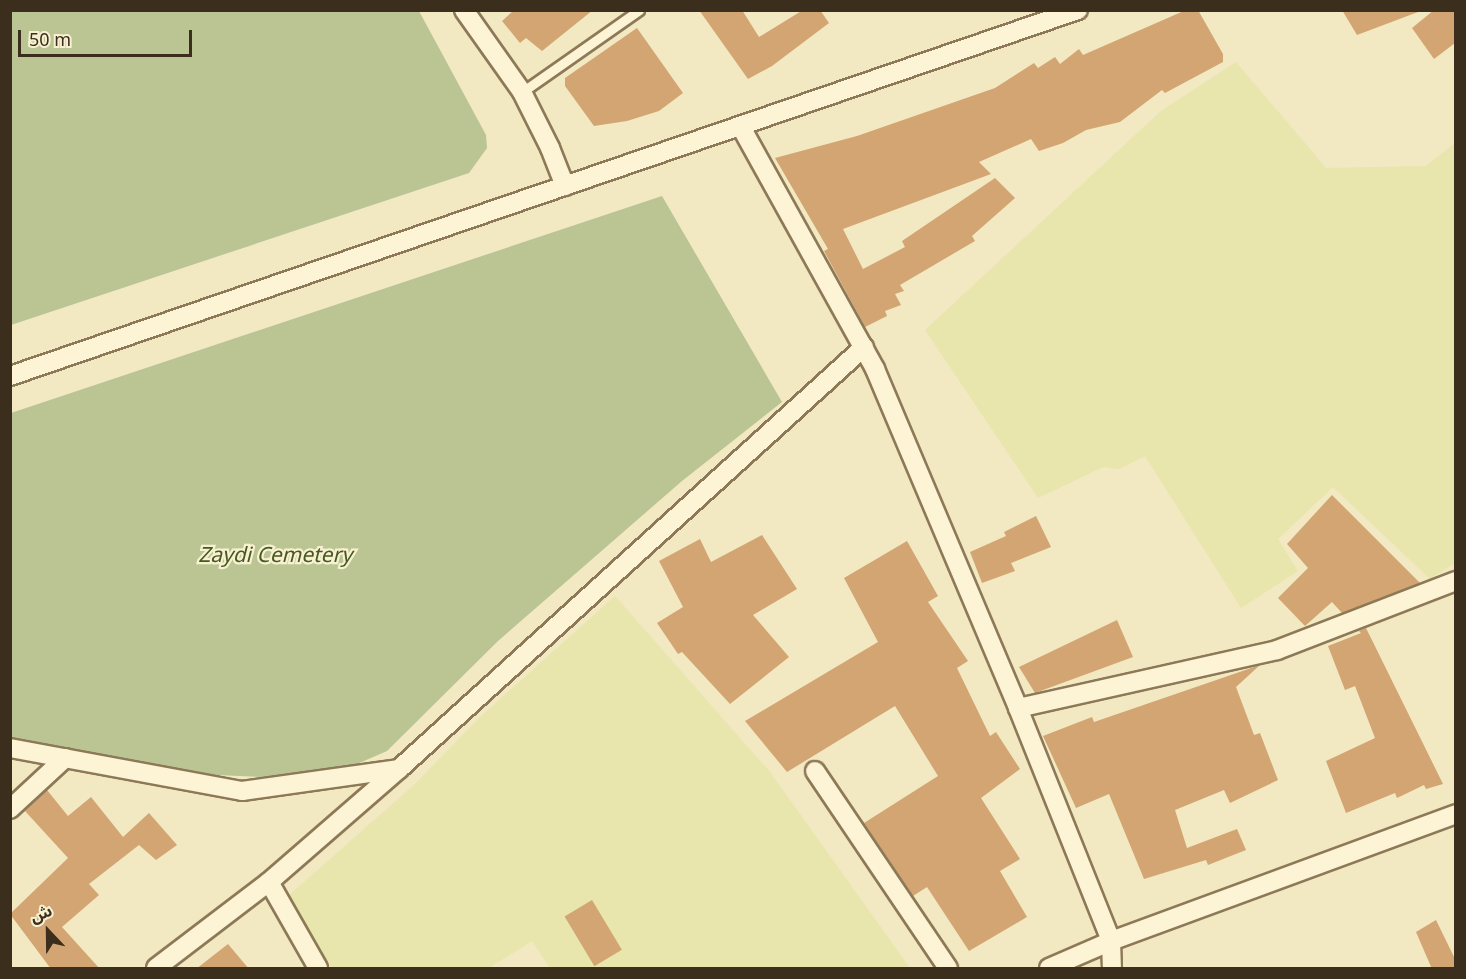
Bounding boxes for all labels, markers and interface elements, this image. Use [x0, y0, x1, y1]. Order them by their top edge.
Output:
scale bar [21, 18, 195, 56]
text: 50 m [29, 21, 71, 59]
park label: Zaydi Cemetery [198, 542, 352, 568]
text: ش [25, 894, 58, 934]
north arrow [18, 901, 78, 961]

